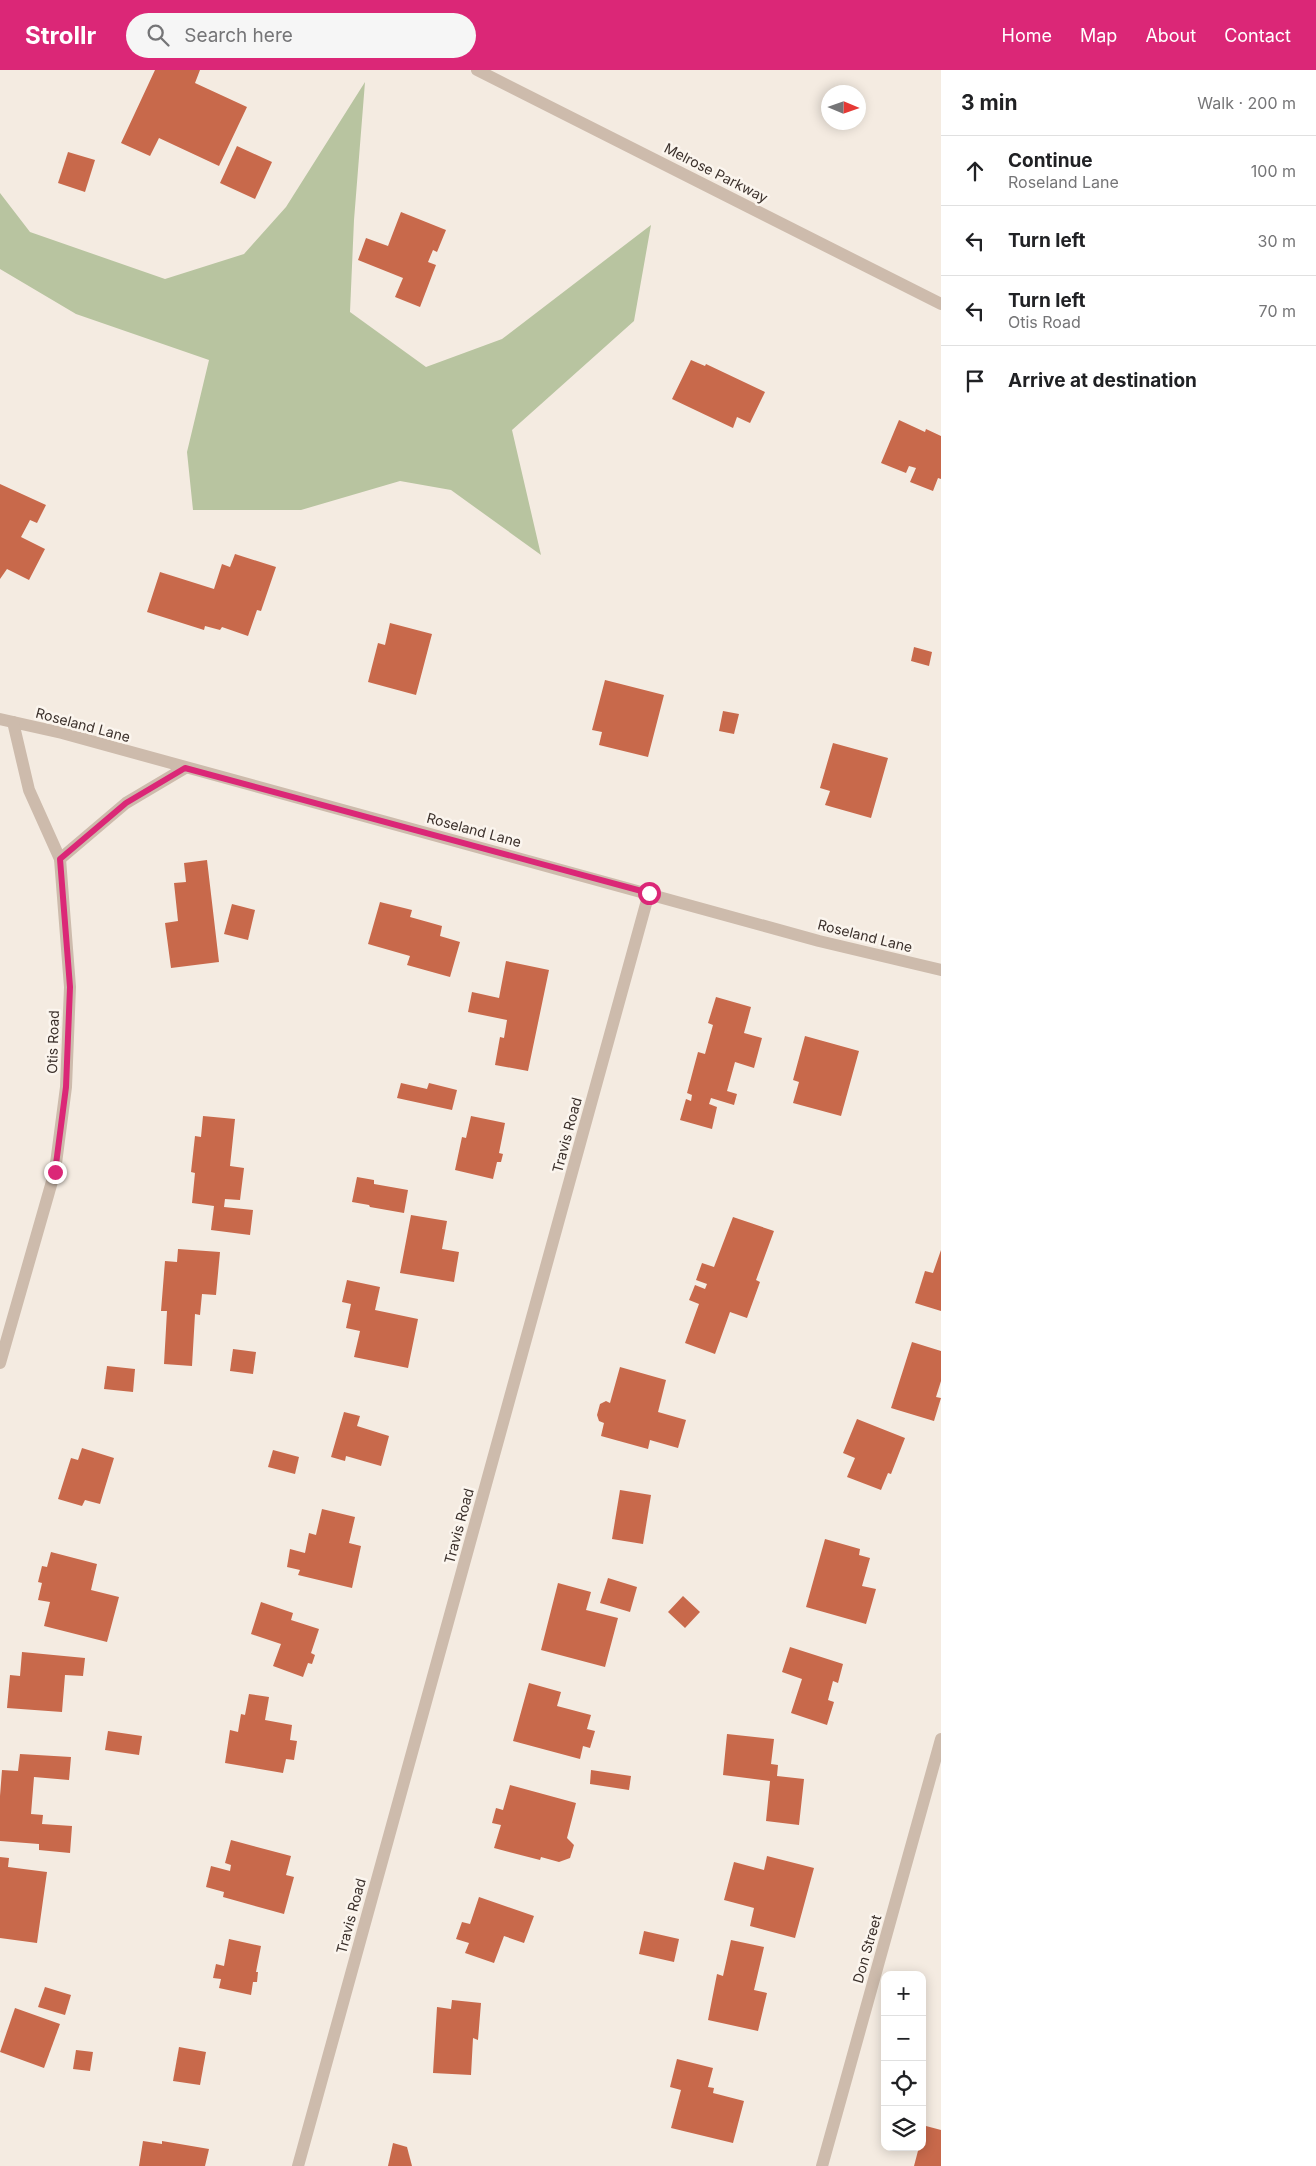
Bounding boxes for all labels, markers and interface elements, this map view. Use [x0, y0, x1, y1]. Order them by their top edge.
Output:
search box [126, 13, 476, 58]
text: Strollr [25, 21, 96, 50]
icon: search [144, 21, 172, 49]
text: Search here [184, 24, 293, 47]
text: Home [1002, 25, 1052, 46]
text: Map [1080, 25, 1117, 46]
text: About [1145, 25, 1196, 46]
text: Contact [1224, 25, 1291, 46]
north arrow [821, 85, 866, 130]
text: 3 min [961, 90, 1017, 115]
text: Walk · 200 m [1197, 93, 1296, 113]
street label: Melrose Parkway [662, 139, 771, 206]
text: Continue [1008, 149, 1093, 172]
icon: ahead [961, 157, 989, 185]
text: 100 m [1251, 161, 1296, 181]
text: Roseland Lane [1008, 172, 1119, 192]
icon: left [961, 227, 989, 255]
text: Turn left [1008, 229, 1086, 252]
text: 30 m [1258, 231, 1296, 251]
text: Turn left [1008, 289, 1086, 312]
icon: left [961, 297, 989, 325]
text: 70 m [1259, 301, 1296, 321]
text: Otis Road [1008, 312, 1081, 332]
icon: arrive [961, 367, 989, 395]
text: Arrive at destination [1008, 369, 1197, 392]
street label: Roseland Lane [34, 704, 132, 745]
street label: Roseland Lane [425, 809, 523, 850]
route start [638, 882, 661, 905]
street label: Roseland Lane [816, 916, 914, 955]
street label: Otis Road [43, 1010, 62, 1074]
street label: Travis Road [548, 1095, 585, 1175]
route end [44, 1161, 67, 1184]
street label: Travis Road [440, 1486, 477, 1566]
street label: Travis Road [332, 1876, 369, 1956]
street label: Don Street [849, 1912, 884, 1985]
map controls [881, 1971, 926, 2151]
button: + [881, 1971, 926, 2016]
button: − [881, 2016, 926, 2061]
button: locate [881, 2061, 926, 2106]
button: layers [881, 2106, 926, 2151]

